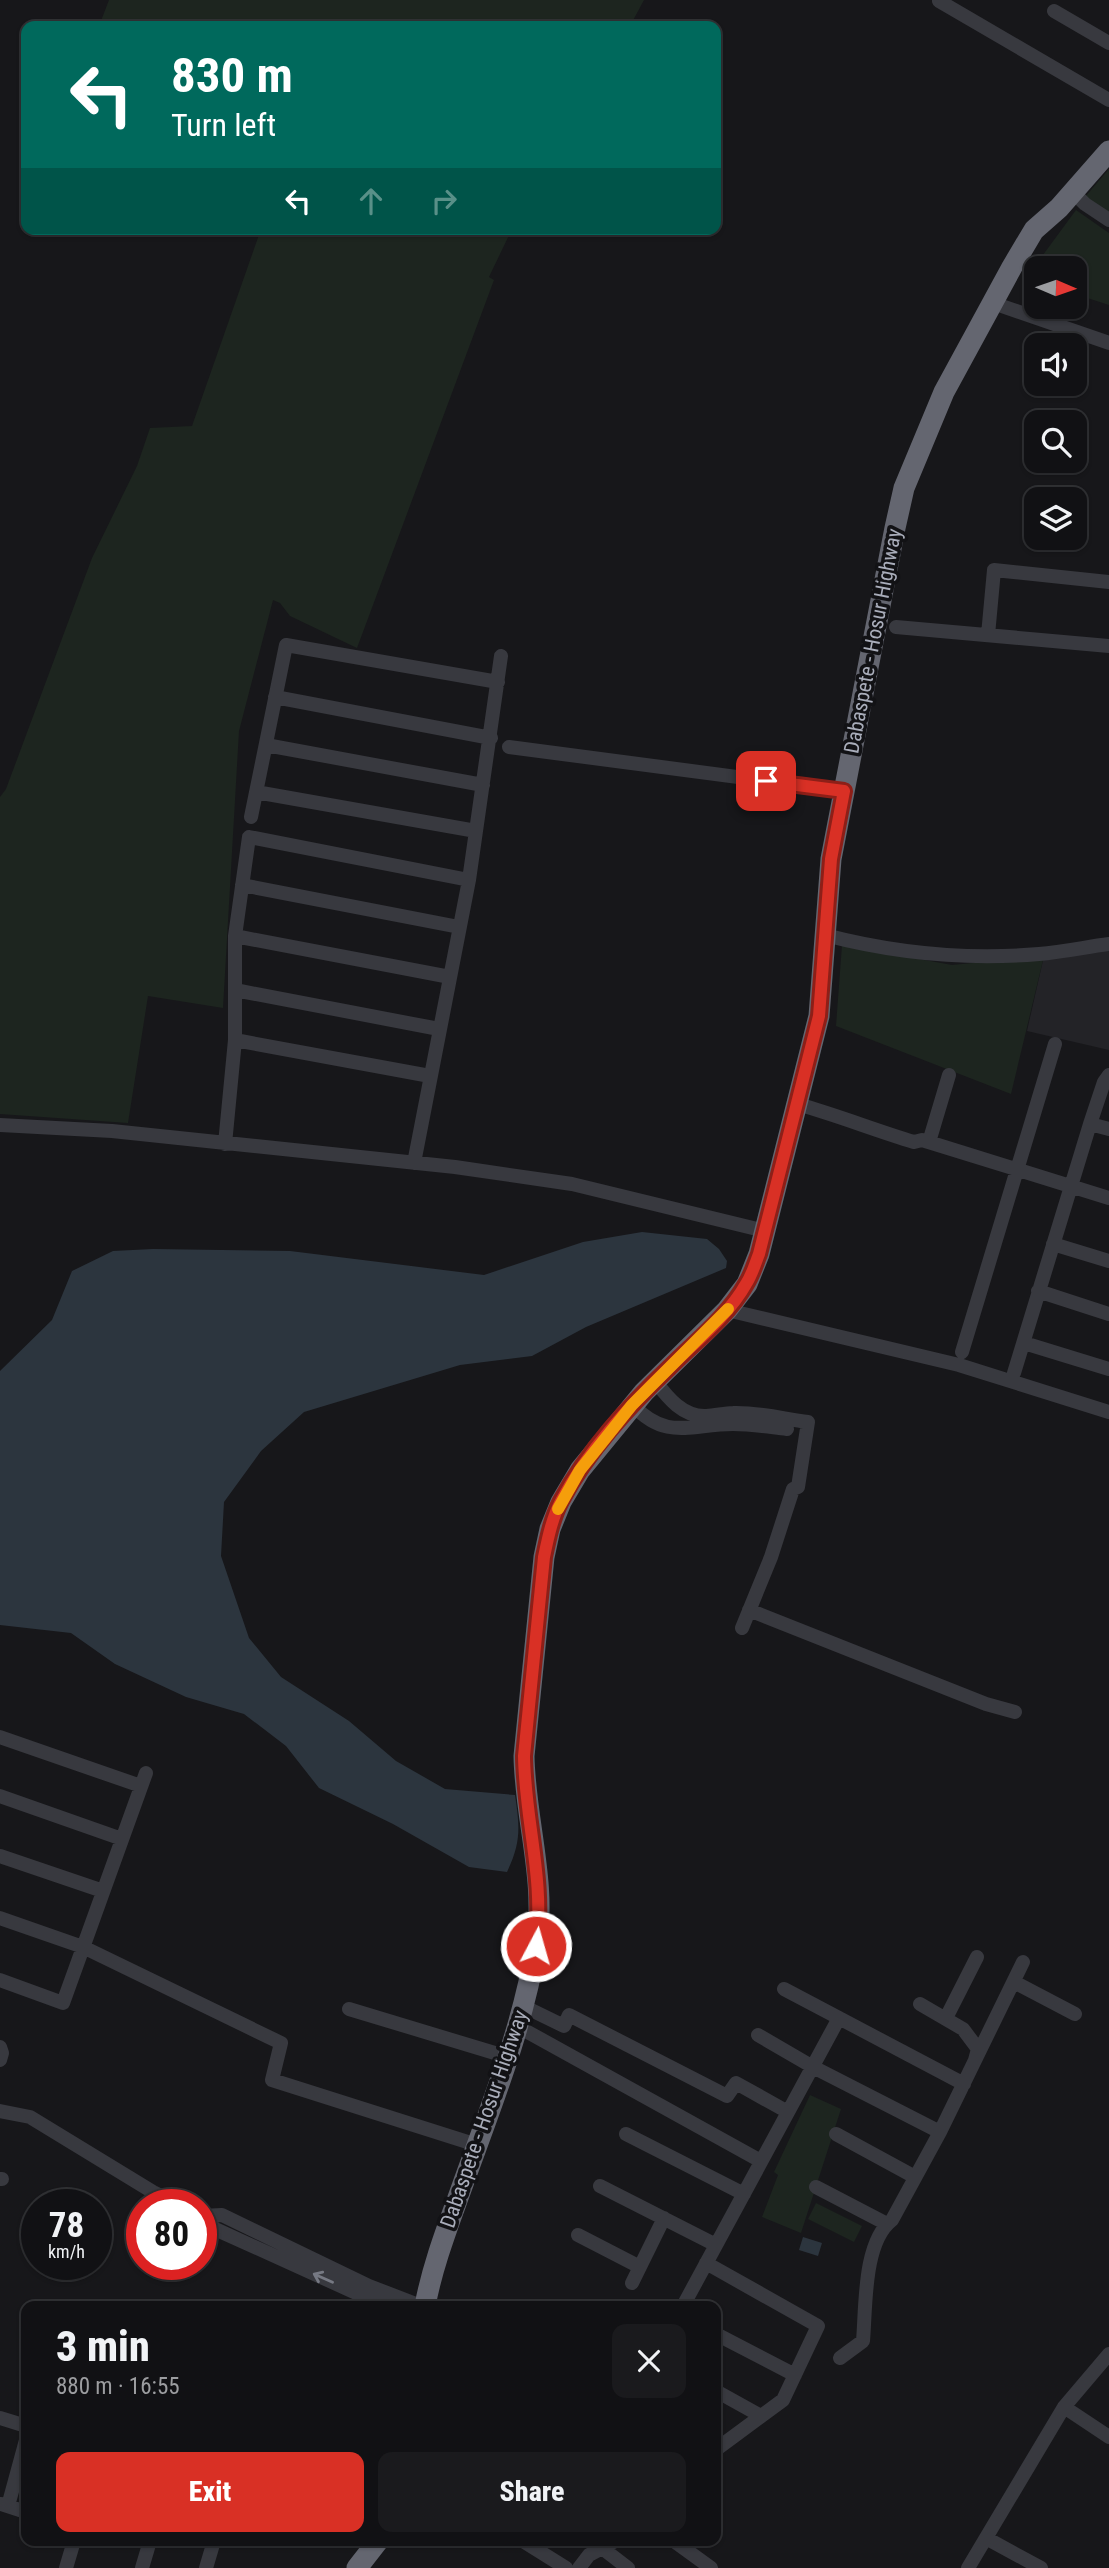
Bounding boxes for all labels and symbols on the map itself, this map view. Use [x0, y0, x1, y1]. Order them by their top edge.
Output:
north arrow [1024, 256, 1087, 318]
street label: Dabaspete - Hosur Highway [839, 526, 907, 755]
pin [736, 751, 796, 811]
position arrow [499, 1909, 573, 1983]
street label: Dabaspete - Hosur Highway [435, 2007, 533, 2231]
speed limit sign: 80 [126, 2189, 217, 2280]
one-way arrow [313, 2271, 334, 2284]

